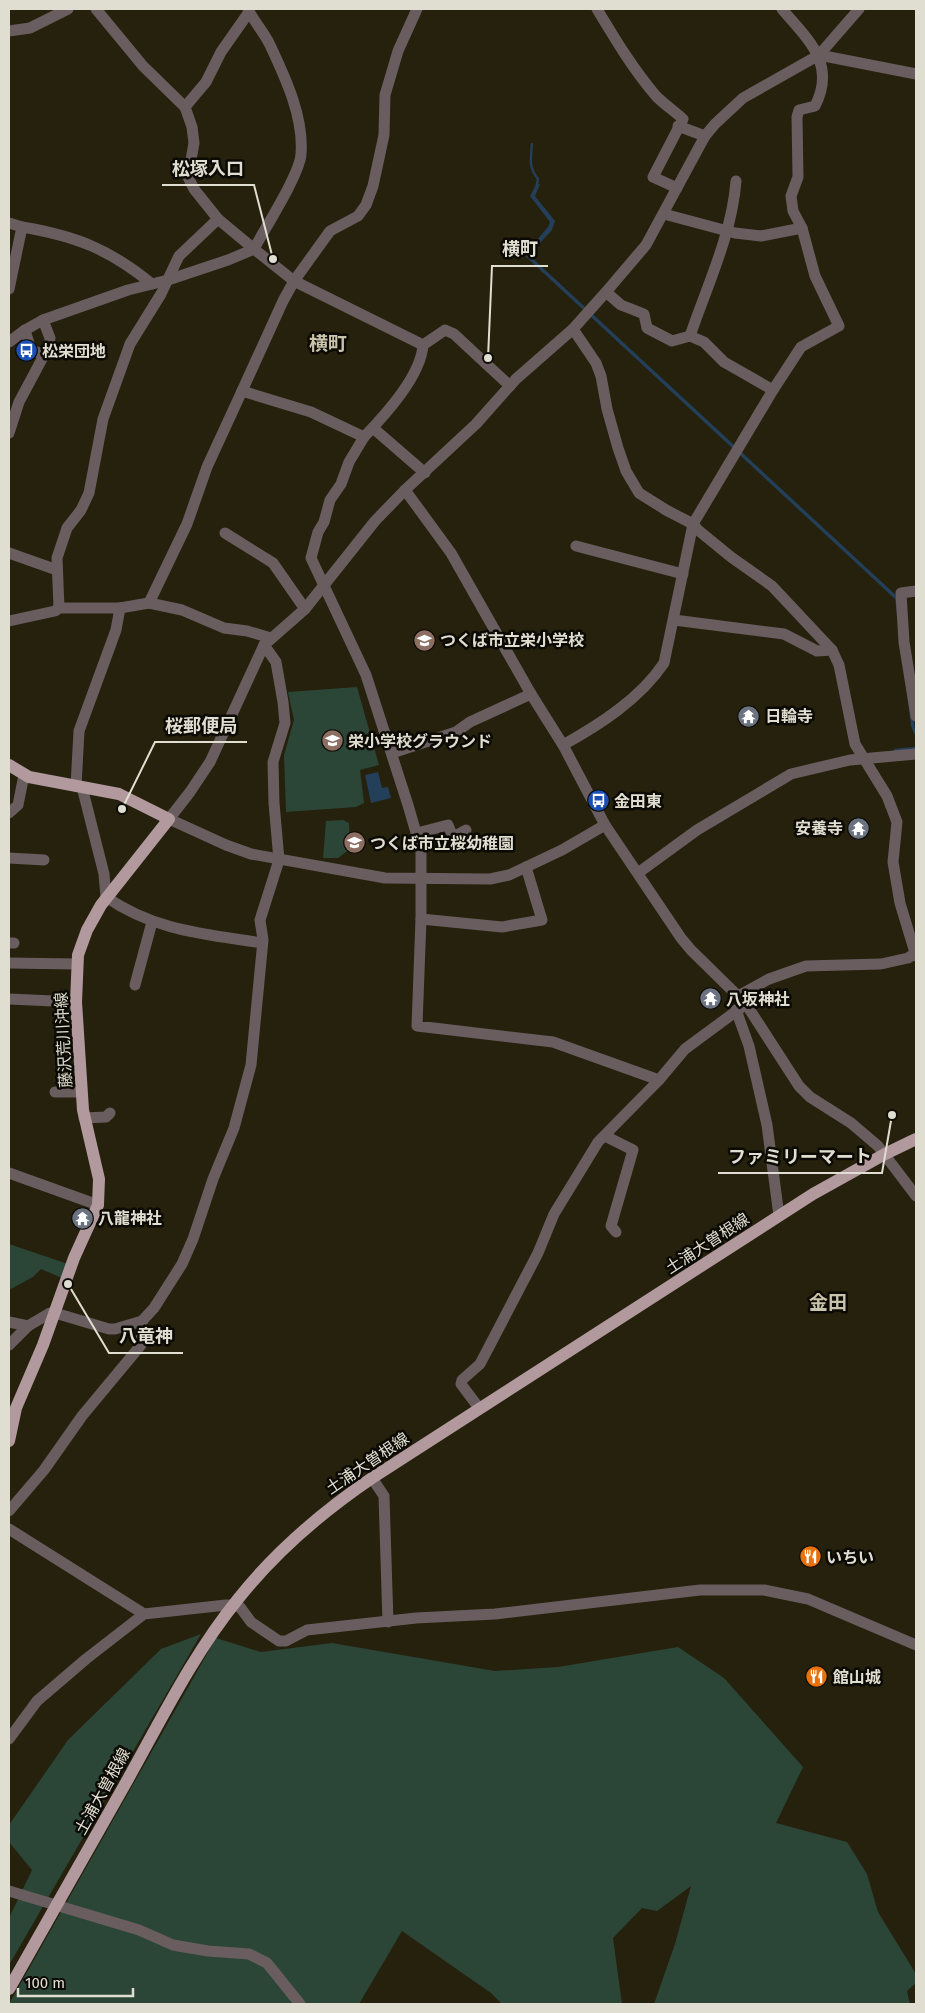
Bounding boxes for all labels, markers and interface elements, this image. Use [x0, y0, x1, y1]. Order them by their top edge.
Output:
callout: 松塚入口 [162, 152, 254, 185]
text: 松塚入口 [172, 158, 244, 180]
callout: 横町 [492, 233, 548, 266]
text: 横町 [502, 238, 538, 260]
district label: 横町 [309, 332, 347, 355]
bus stop icon: 松栄団地 [14, 339, 38, 363]
place label: 松栄団地 [42, 342, 106, 361]
school or university icon: つくば市立栄小学校 [412, 628, 436, 652]
place label: つくば市立栄小学校 [440, 631, 584, 650]
temple icon: 日輪寺 [737, 704, 761, 728]
place label: 日輪寺 [765, 707, 813, 726]
callout: 桜郵便局 [155, 709, 247, 742]
text: 桜郵便局 [165, 715, 237, 737]
school or university icon: 栄小学校グラウンド [320, 729, 344, 753]
place label: 栄小学校グラウンド [348, 732, 492, 751]
bus stop icon: 金田東 [586, 789, 610, 813]
place label: 金田東 [614, 792, 662, 811]
temple icon: 安養寺 [847, 816, 871, 840]
place label: 安養寺 [795, 819, 843, 838]
school or university icon: つくば市立桜幼稚園 [342, 831, 366, 855]
place label: つくば市立桜幼稚園 [370, 834, 514, 853]
temple icon: 八坂神社 [698, 987, 722, 1011]
place label: 八坂神社 [726, 990, 790, 1009]
street label: 藤沢荒川沖線 [51, 992, 75, 1088]
callout: ファミリーマート [718, 1140, 882, 1173]
text: ファミリーマート [728, 1146, 872, 1168]
temple icon: 八龍神社 [70, 1206, 94, 1230]
place label: 八龍神社 [98, 1209, 162, 1228]
street label: 土浦大曽根線 [662, 1209, 753, 1278]
district label: 金田 [809, 1291, 847, 1314]
callout: 八竜神 [109, 1320, 183, 1353]
text: 八竜神 [119, 1325, 173, 1347]
street label: 土浦大曽根線 [322, 1429, 412, 1498]
restaurant icon: いちい [798, 1545, 822, 1569]
place label: いちい [826, 1548, 874, 1567]
restaurant icon: 館山城 [805, 1665, 829, 1689]
place label: 館山城 [833, 1668, 881, 1687]
street label: 土浦大曽根線 [71, 1745, 134, 1838]
scale bar [18, 1966, 132, 1998]
text: 100 m [25, 1974, 65, 1992]

